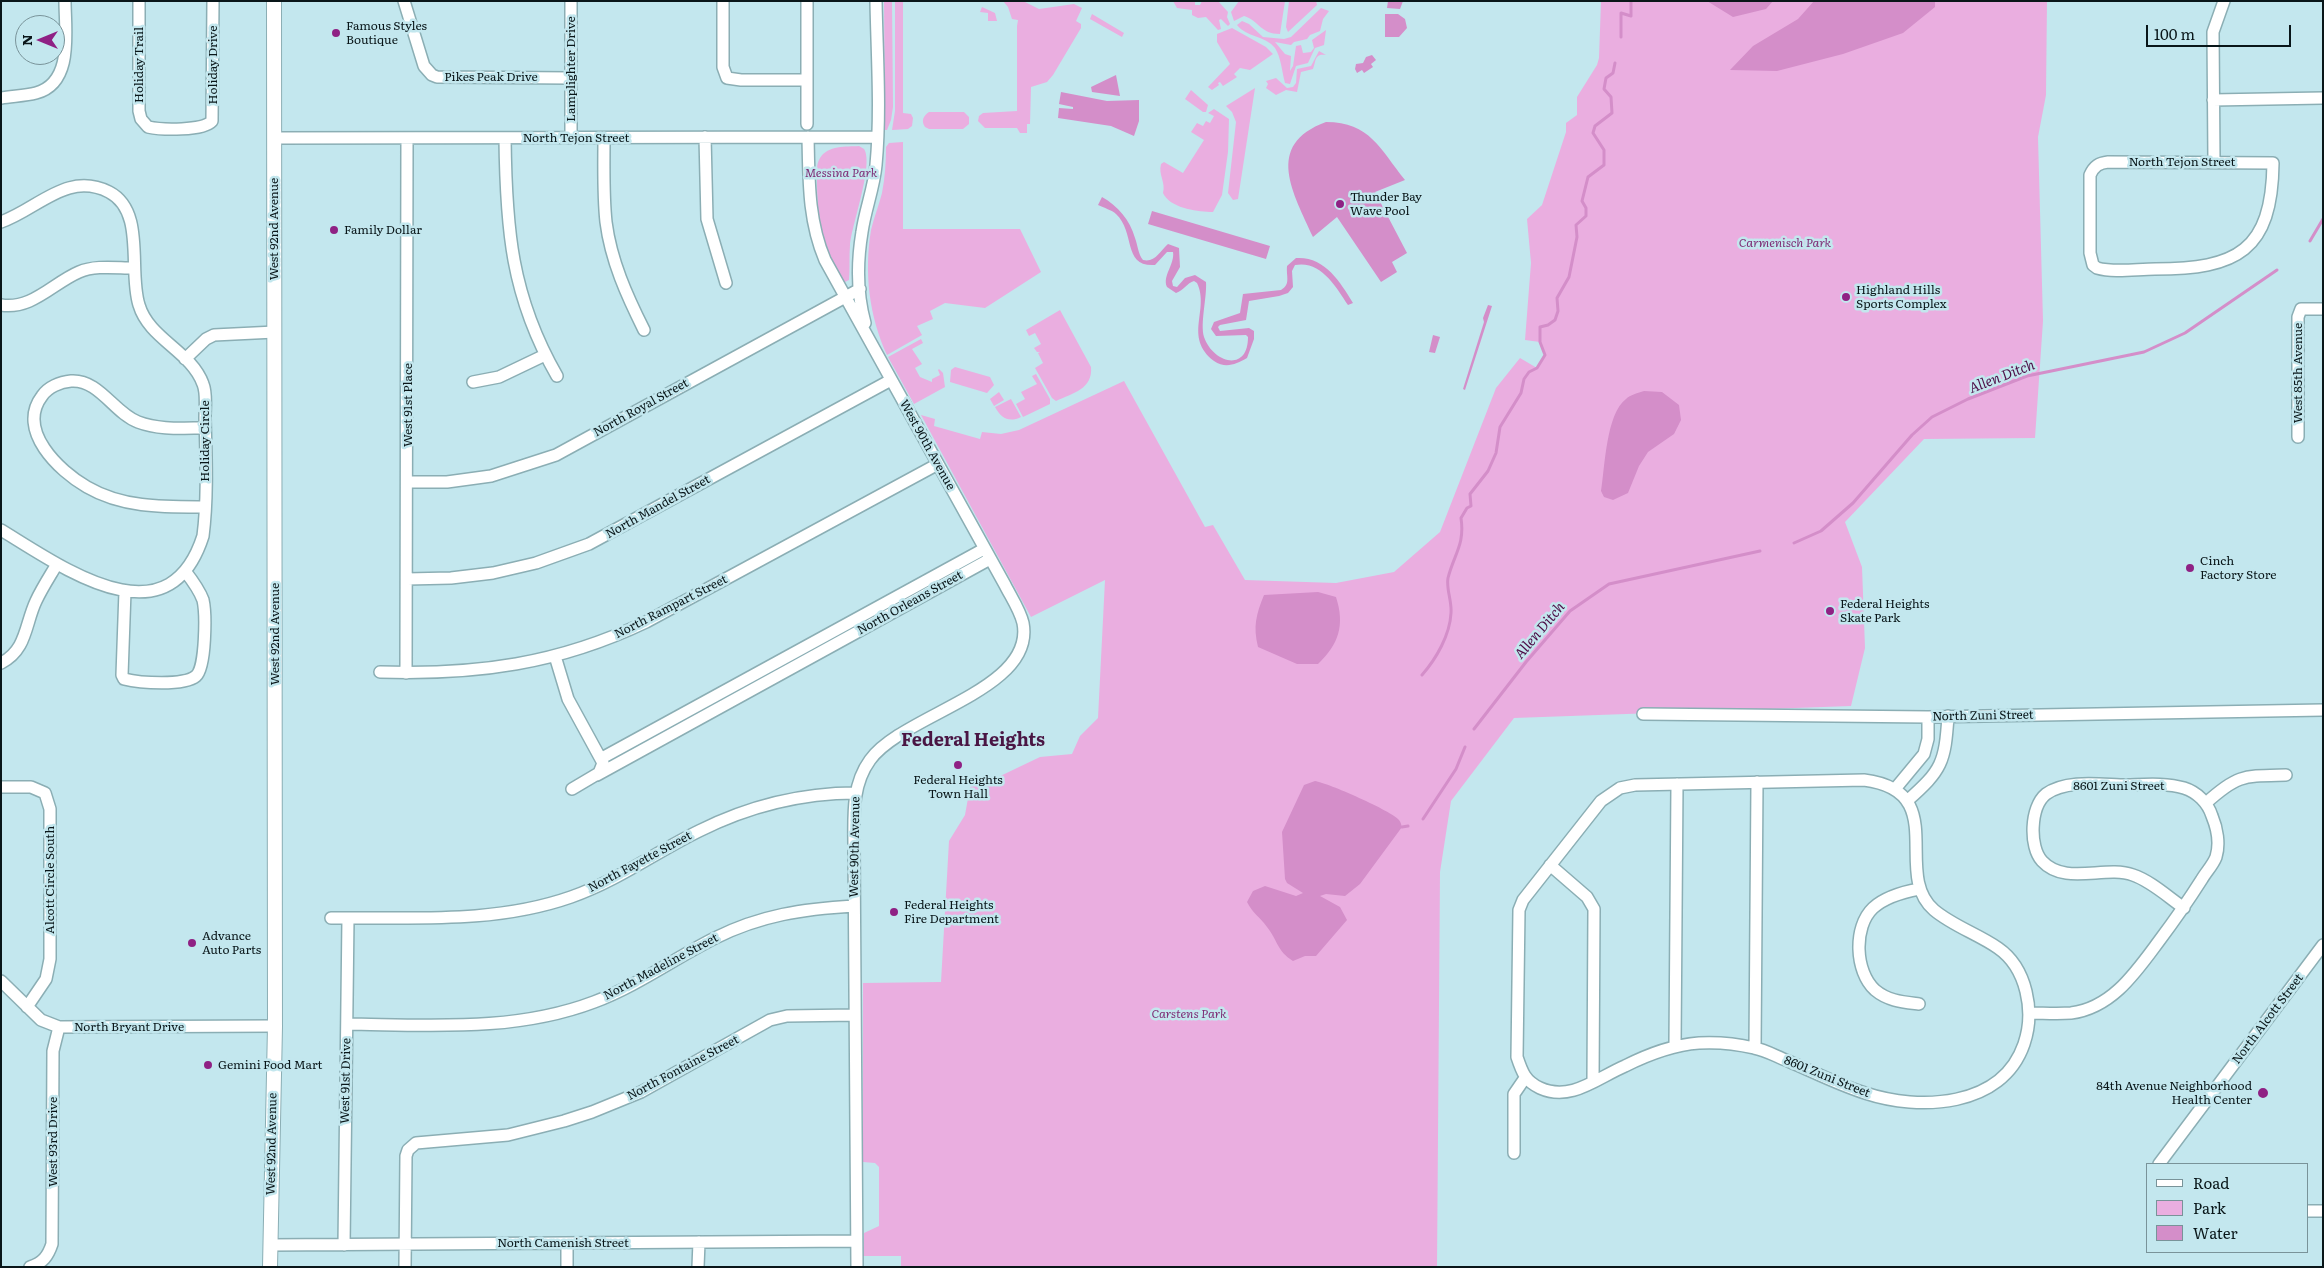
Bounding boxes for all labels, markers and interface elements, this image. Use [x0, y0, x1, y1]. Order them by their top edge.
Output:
north arrow [15, 15, 65, 65]
scale bar [2149, 15, 2294, 47]
street label: Lamplighter Drive [564, 16, 578, 122]
place label: Famous Styles Boutique [346, 19, 427, 47]
text: 100 m [2154, 22, 2195, 45]
street label: Holiday Drive [206, 26, 220, 104]
street label: Holiday Trail [132, 27, 146, 103]
marker: Famous Styles Boutique [330, 27, 342, 39]
text: N [16, 34, 36, 46]
street label: Pikes Peak Drive [444, 70, 538, 84]
street label: North Tejon Street [523, 131, 629, 145]
street label: North Tejon Street [2129, 155, 2235, 169]
park label: Messina Park [805, 166, 877, 180]
street label: West 92nd Avenue [267, 178, 281, 280]
place label: Thunder Bay Wave Pool [1350, 190, 1422, 218]
marker: Thunder Bay Wave Pool [1334, 198, 1346, 210]
place label: Family Dollar [344, 223, 422, 237]
marker: Family Dollar [328, 224, 340, 236]
park label: Carmenisch Park [1739, 236, 1831, 250]
place label: Highland Hills Sports Complex [1856, 283, 1947, 311]
marker: Highland Hills Sports Complex [1840, 291, 1852, 303]
street label: West 85th Avenue [2291, 323, 2305, 423]
water label: Allen Ditch [1967, 357, 2037, 397]
street label: West 91st Place [401, 363, 415, 447]
street label: North Royal Street [591, 376, 691, 440]
street label: West 90th Avenue [896, 397, 958, 493]
street label: Holiday Circle [198, 400, 212, 482]
street label: North Mandel Street [603, 472, 713, 542]
place label: Cinch Factory Store [2200, 554, 2277, 582]
marker: Cinch Factory Store [2184, 562, 2196, 574]
street label: North Orleans Street [855, 568, 965, 638]
street label: North Rampart Street [612, 572, 730, 642]
street label: West 92nd Avenue [268, 583, 282, 685]
place label: Federal Heights Skate Park [1840, 597, 1929, 625]
water label: Allen Ditch [1511, 599, 1569, 663]
marker: Federal Heights Skate Park [1824, 605, 1836, 617]
street label: North Zuni Street [1932, 708, 2034, 724]
district label: Federal Heights [901, 730, 1045, 752]
marker: Federal Heights Town Hall [952, 759, 964, 771]
place label: Federal Heights Town Hall [913, 773, 1003, 801]
street label: 8601 Zuni Street [2073, 779, 2165, 793]
street label: West 90th Avenue [847, 796, 863, 898]
street label: Alcott Circle South [43, 826, 57, 934]
street label: North Fayette Street [586, 829, 694, 895]
place label: Federal Heights Fire Department [904, 898, 999, 926]
marker: Federal Heights Fire Department [888, 906, 900, 918]
place label: Advance Auto Parts [202, 929, 261, 957]
street label: North Madeline Street [601, 931, 721, 1003]
marker: Advance Auto Parts [186, 937, 198, 949]
street label: North Alcott Street [2229, 971, 2307, 1067]
park label: Carstens Park [1151, 1007, 1227, 1021]
street label: North Bryant Drive [74, 1020, 184, 1034]
street label: North Fontaine Street [625, 1032, 741, 1104]
street label: West 91st Drive [338, 1038, 354, 1124]
street label: 8601 Zuni Street [1782, 1053, 1872, 1101]
place label: Gemini Food Mart [218, 1058, 322, 1072]
marker: Gemini Food Mart [202, 1059, 214, 1071]
place label: 84th Avenue Neighborhood Health Center [2096, 1079, 2252, 1107]
marker: 84th Avenue Neighborhood Health Center [2256, 1086, 2270, 1100]
street label: West 92nd Avenue [264, 1093, 280, 1195]
street label: West 93rd Drive [46, 1097, 60, 1187]
legend [2146, 1163, 2309, 1253]
text: Road [2193, 1171, 2229, 1194]
text: Park [2193, 1196, 2226, 1219]
text: Water [2193, 1221, 2238, 1244]
street label: North Camenish Street [497, 1236, 629, 1250]

